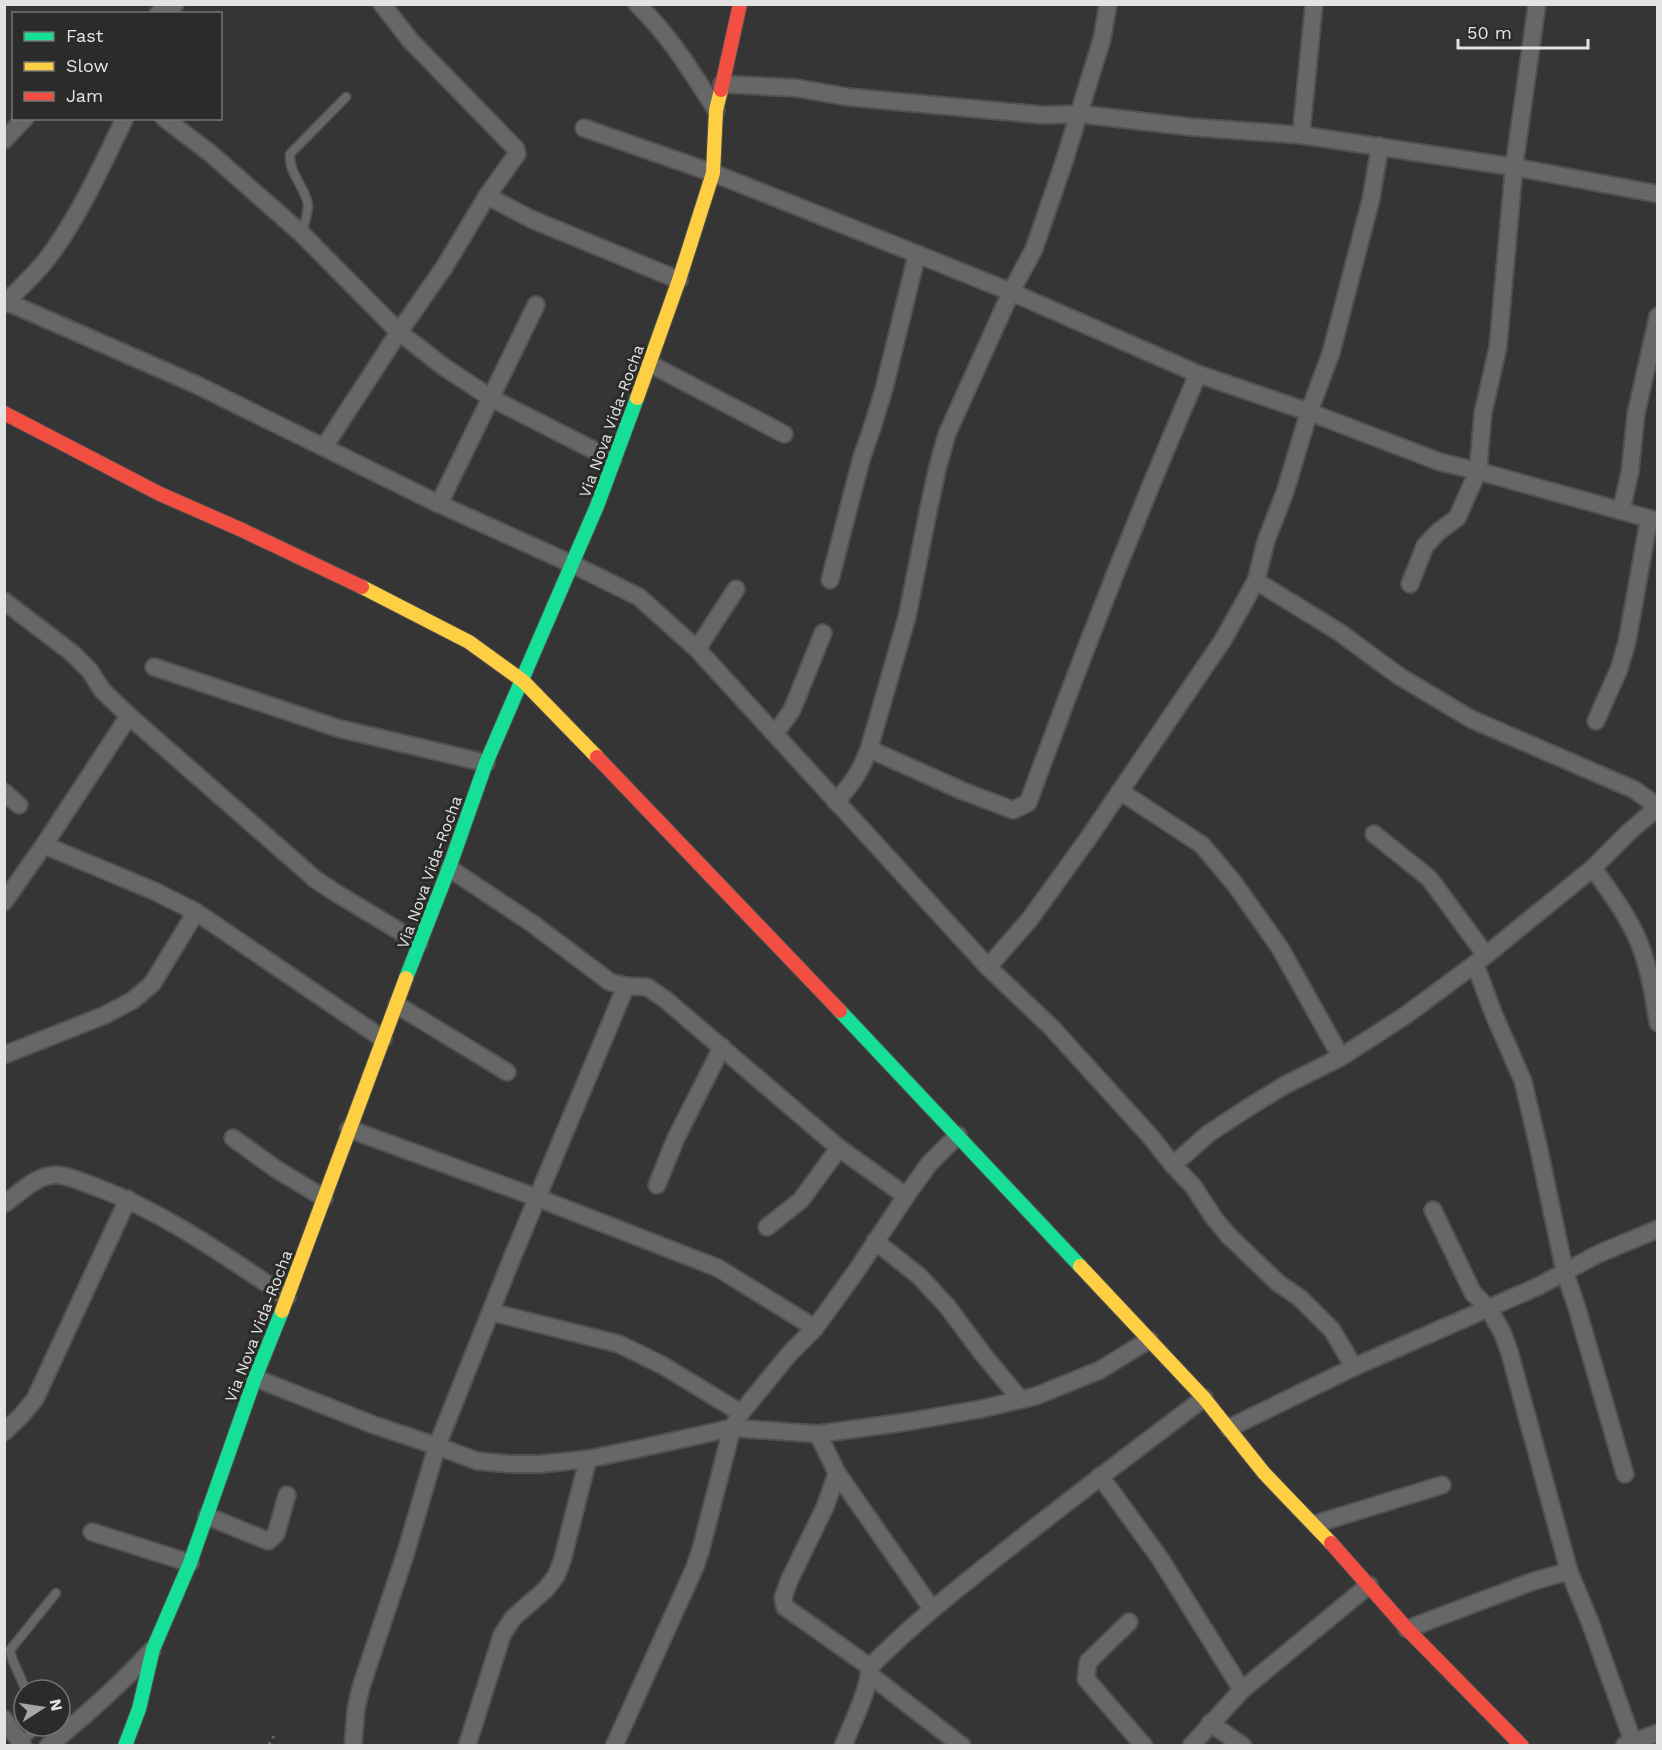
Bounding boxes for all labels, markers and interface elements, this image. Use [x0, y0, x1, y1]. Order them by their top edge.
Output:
legend [12, 12, 222, 120]
scale bar [1458, 12, 1588, 50]
text: 50 m [1467, 22, 1512, 43]
text: Fast [66, 25, 104, 46]
text: Slow [66, 55, 109, 76]
text: Jam [66, 85, 103, 106]
street label: Via Nova Vida-Rocha [575, 342, 648, 500]
street label: Via Nova Vida-Rocha [393, 793, 466, 951]
street label: Via Nova Vida-Rocha [221, 1248, 296, 1405]
north arrow [12, 1678, 72, 1738]
text: N [46, 1697, 67, 1713]

